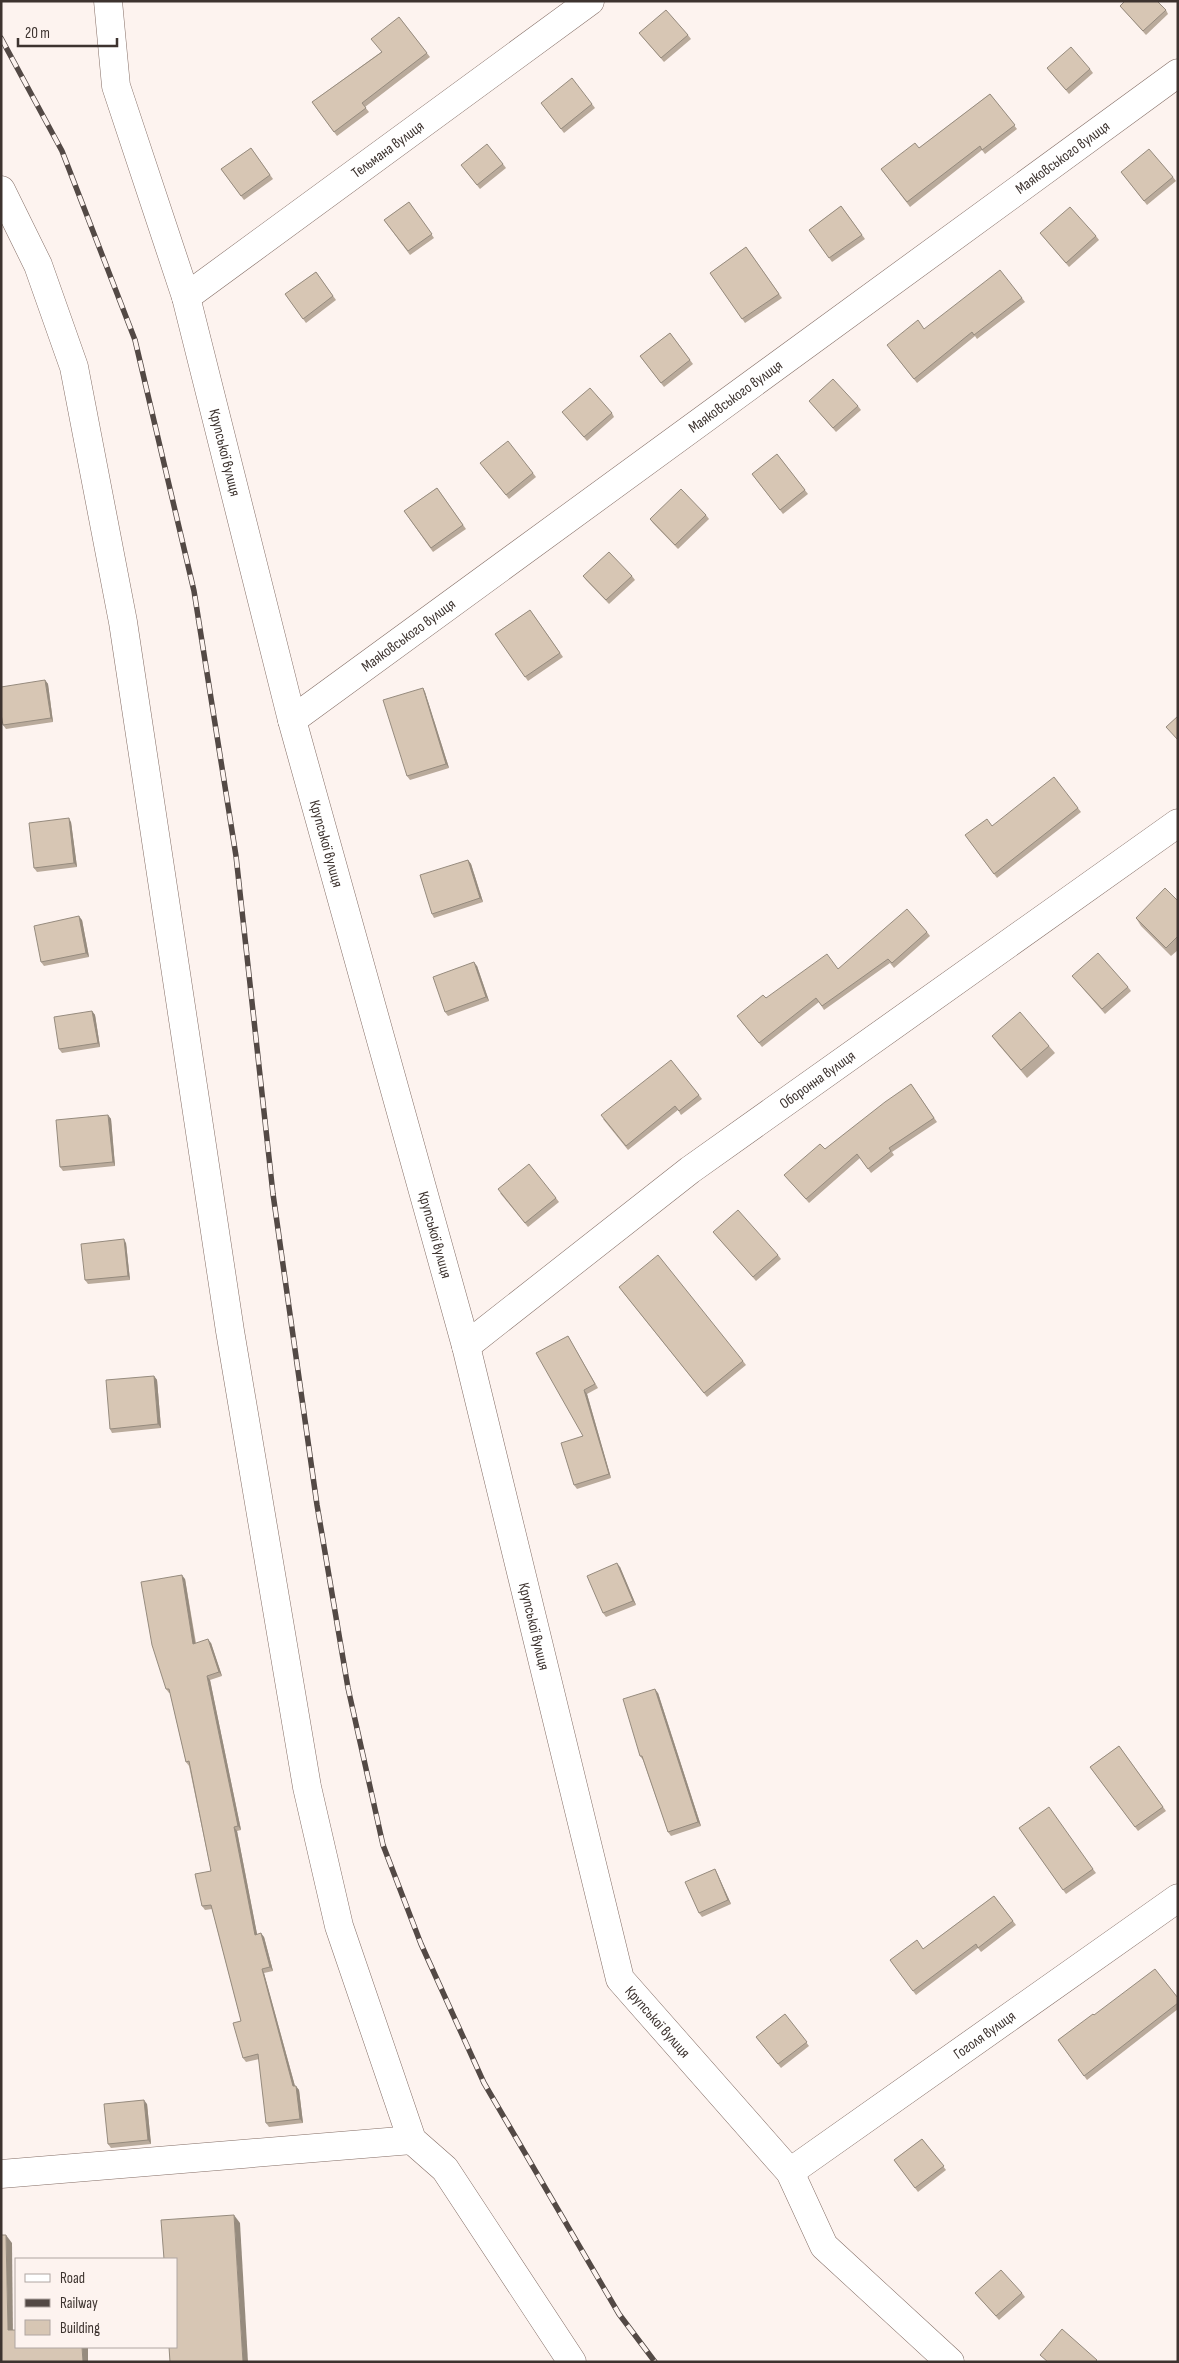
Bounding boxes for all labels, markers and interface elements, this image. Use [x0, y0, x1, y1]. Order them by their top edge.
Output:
scale bar [18, 15, 116, 47]
text: 20 m [25, 24, 50, 43]
street label: Тельмана вулиця [348, 116, 428, 182]
street label: Маяковського вулиця [1012, 117, 1113, 198]
street label: Маяковського вулиця [684, 355, 786, 437]
street label: Крупської вулиця [205, 407, 245, 498]
street label: Маяковського вулиця [357, 594, 459, 676]
street label: Крупської вулиця [305, 798, 348, 889]
street label: Оборонна вулиця [776, 1046, 859, 1113]
street label: Крупської вулиця [414, 1189, 456, 1281]
street label: Крупської вулиця [514, 1581, 554, 1672]
street label: Крупської вулиця [621, 1982, 695, 2062]
street label: Гоголя вулиця [950, 2006, 1019, 2063]
legend [15, 2258, 178, 2348]
text: Road [60, 2269, 85, 2288]
text: Railway [60, 2294, 98, 2313]
text: Building [60, 2319, 100, 2338]

